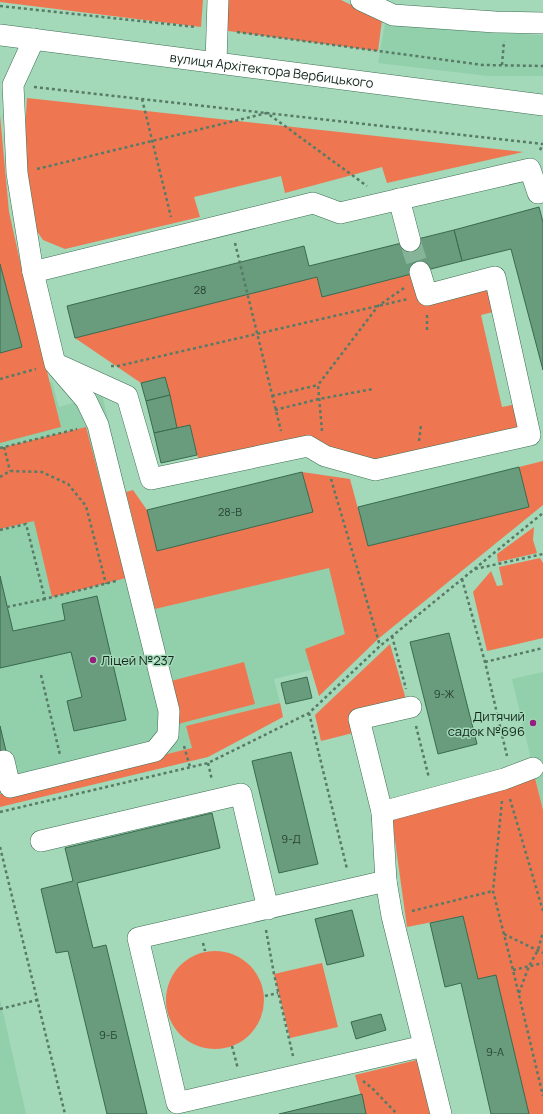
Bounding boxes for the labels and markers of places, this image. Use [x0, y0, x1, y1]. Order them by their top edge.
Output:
place label: Ліцей №237 [101, 651, 174, 669]
marker: Ліцей №237 [88, 655, 98, 665]
place label: Дитячий садок №696 [448, 707, 525, 740]
marker: Дитячий садок №696 [528, 718, 538, 728]

